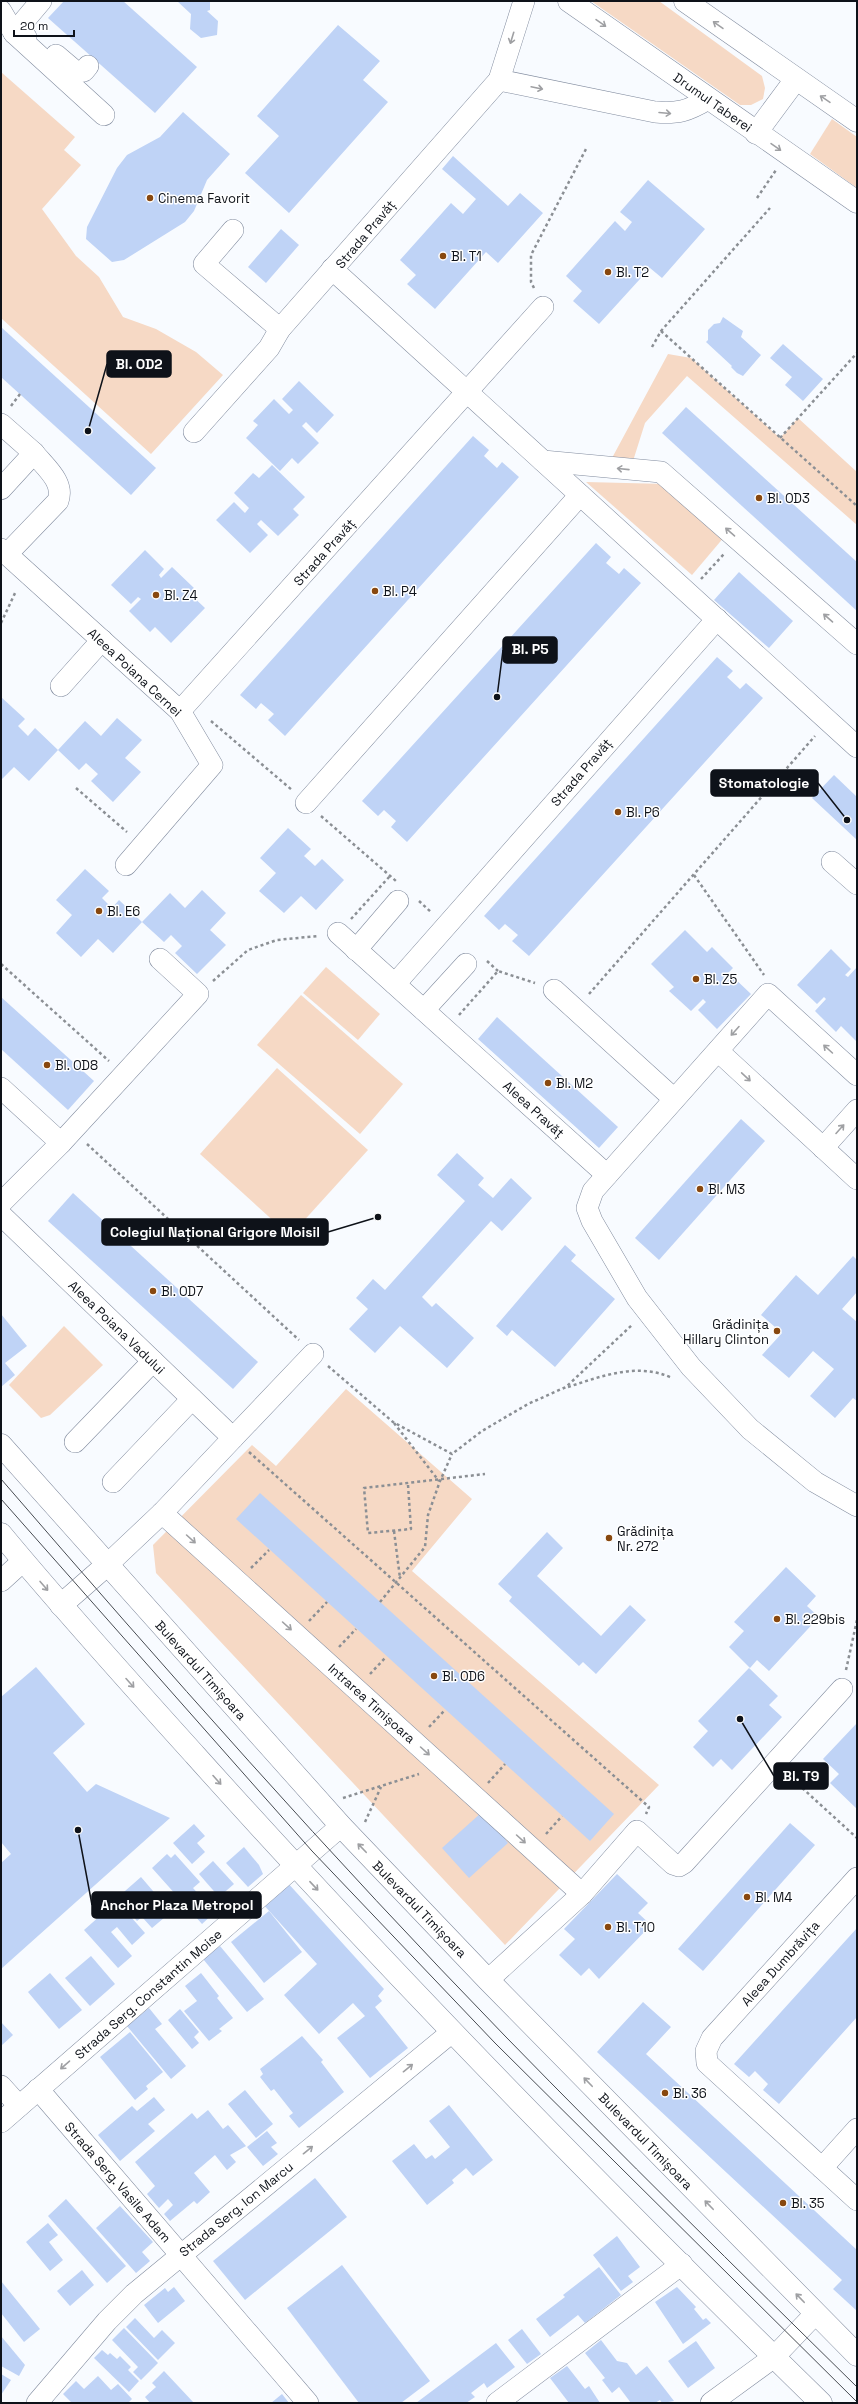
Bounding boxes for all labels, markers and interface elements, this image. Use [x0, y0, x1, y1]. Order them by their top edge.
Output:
scale bar [14, 12, 74, 38]
text: 20 m [20, 18, 48, 34]
one-way arrow [595, 19, 606, 27]
one-way arrow [713, 21, 724, 29]
one-way arrow [508, 32, 515, 45]
street label: Drumul Taberei [670, 69, 755, 136]
one-way arrow [530, 85, 543, 93]
one-way arrow [820, 95, 831, 103]
one-way arrow [658, 109, 671, 117]
one-way arrow [770, 143, 781, 151]
place label: Cinema Favorit [158, 190, 250, 207]
marker: Cinema Favorit [145, 193, 155, 203]
street label: Strada Pravăț [332, 196, 399, 272]
place label: Bl. T1 [451, 248, 482, 265]
marker: Bl. T1 [438, 251, 448, 261]
place label: Bl. T2 [616, 264, 649, 281]
marker: Bl. T2 [603, 267, 613, 277]
callout: Bl. OD2 [107, 351, 171, 377]
text: Bl. OD2 [115, 355, 163, 373]
one-way arrow [617, 465, 630, 472]
place label: Bl. OD3 [767, 490, 810, 507]
marker: Bl. OD3 [754, 493, 764, 503]
street label: Strada Pravăț [290, 515, 359, 589]
one-way arrow [725, 528, 735, 537]
place label: Bl. P4 [383, 583, 417, 600]
marker: Bl. P4 [370, 586, 380, 596]
place label: Bl. Z4 [164, 587, 198, 604]
marker: Bl. Z4 [151, 590, 161, 600]
one-way arrow [822, 614, 833, 623]
street label: Aleea Poiana Cernei [84, 624, 185, 720]
callout: Bl. P5 [503, 637, 557, 663]
text: Bl. P5 [511, 640, 549, 658]
street label: Strada Pravăț [547, 735, 616, 810]
callout: Stomatologie [711, 770, 818, 796]
text: Stomatologie [719, 774, 809, 792]
place label: Bl. P6 [626, 804, 660, 821]
marker: Bl. P6 [613, 807, 623, 817]
place label: Bl. E6 [107, 903, 140, 920]
marker: Bl. E6 [94, 906, 104, 916]
place label: Bl. Z5 [704, 971, 737, 988]
marker: Bl. Z5 [691, 974, 701, 984]
one-way arrow [731, 1025, 740, 1036]
one-way arrow [823, 1044, 833, 1053]
place label: Bl. OD8 [55, 1057, 98, 1074]
marker: Bl. OD8 [42, 1060, 52, 1070]
one-way arrow [741, 1072, 751, 1082]
place label: Bl. M2 [556, 1075, 593, 1092]
street label: Aleea Pravăț [499, 1077, 568, 1141]
marker: Bl. M2 [543, 1078, 553, 1088]
one-way arrow [835, 1124, 845, 1134]
place label: Bl. M3 [708, 1181, 745, 1198]
marker: Bl. M3 [695, 1184, 705, 1194]
callout: Colegiul Național Grigore Moisil [102, 1219, 328, 1245]
text: Colegiul Național Grigore Moisil [110, 1223, 320, 1242]
street label: Aleea Poiana Vadului [65, 1277, 169, 1378]
place label: Bl. OD7 [161, 1283, 203, 1300]
marker: Bl. OD7 [148, 1286, 158, 1296]
place label: Grădinița Hillary Clinton [683, 1316, 770, 1348]
marker: Grădinița Hillary Clinton [772, 1326, 782, 1336]
place label: Grădinița Nr. 272 [617, 1523, 674, 1555]
marker: Grădinița Nr. 272 [604, 1533, 614, 1543]
one-way arrow [186, 1534, 196, 1544]
one-way arrow [40, 1580, 49, 1591]
place label: Bl. 229bis [785, 1611, 845, 1628]
marker: Bl. 229bis [772, 1614, 782, 1624]
street label: Bulevardul Timișoara [151, 1617, 250, 1724]
one-way arrow [282, 1622, 292, 1631]
street label: Intrarea Timișoara [325, 1660, 419, 1747]
place label: Bl. OD6 [442, 1668, 485, 1685]
marker: Bl. OD6 [429, 1671, 439, 1681]
one-way arrow [125, 1678, 135, 1688]
one-way arrow [420, 1747, 430, 1756]
callout: Bl. T9 [774, 1763, 828, 1789]
text: Bl. T9 [783, 1767, 819, 1785]
one-way arrow [212, 1775, 222, 1785]
one-way arrow [516, 1834, 526, 1844]
one-way arrow [357, 1843, 366, 1853]
street label: Bulevardul Timișoara [369, 1857, 471, 1962]
one-way arrow [309, 1881, 319, 1891]
place label: Bl. M4 [755, 1889, 792, 1906]
callout: Anchor Plaza Metropol [92, 1892, 261, 1918]
marker: Bl. M4 [742, 1892, 752, 1902]
text: Anchor Plaza Metropol [101, 1896, 253, 1914]
street label: Aleea Dumbrăvița [738, 1917, 824, 2010]
place label: Bl. T10 [616, 1919, 655, 1936]
marker: Bl. T10 [603, 1922, 613, 1932]
street label: Strada Serg. Constantin Moise [71, 1926, 226, 2063]
one-way arrow [59, 2061, 70, 2070]
one-way arrow [403, 2063, 414, 2072]
one-way arrow [583, 2077, 593, 2087]
place label: Bl. 36 [673, 2085, 707, 2102]
marker: Bl. 36 [660, 2088, 670, 2098]
street label: Bulevardul Timișoara [595, 2089, 697, 2194]
street label: Strada Serg. Vasile Adam [61, 2119, 175, 2246]
one-way arrow [303, 2146, 313, 2155]
street label: Strada Serg. Ion Marcu [176, 2158, 297, 2261]
place label: Bl. 35 [791, 2195, 825, 2212]
marker: Bl. 35 [778, 2198, 788, 2208]
one-way arrow [704, 2200, 714, 2210]
one-way arrow [795, 2293, 805, 2303]

